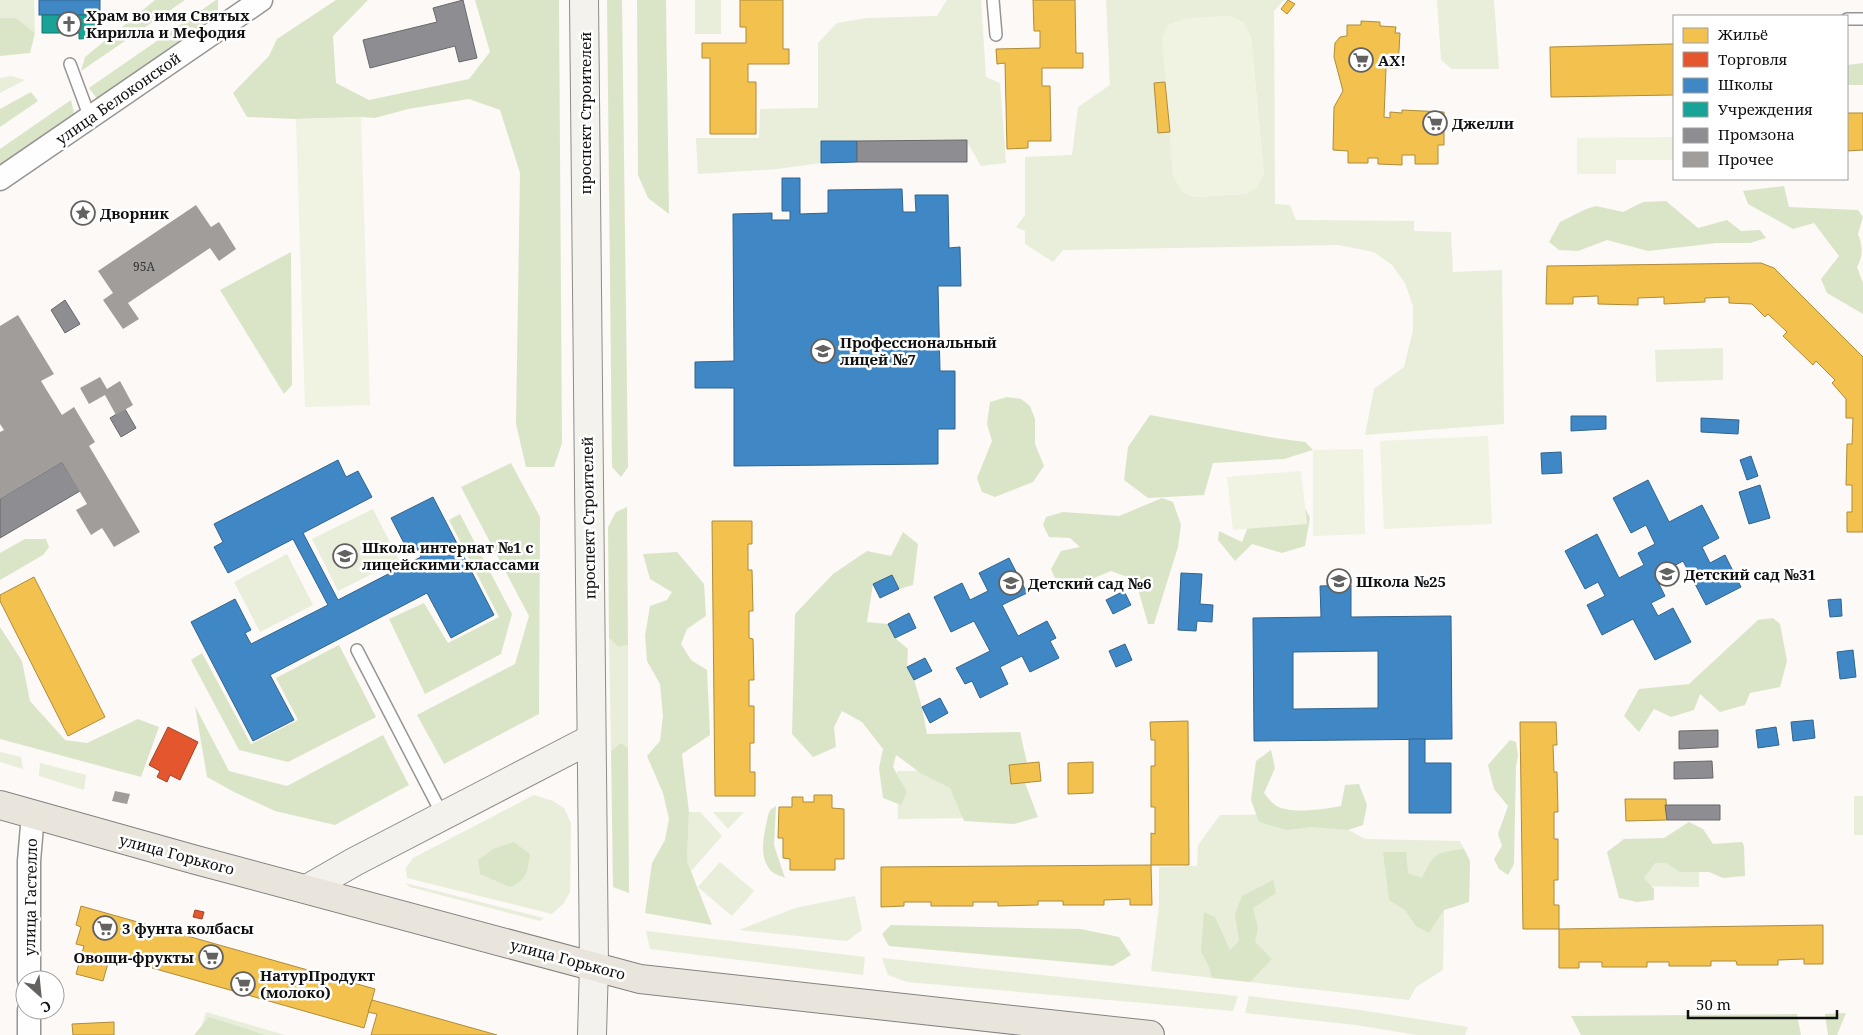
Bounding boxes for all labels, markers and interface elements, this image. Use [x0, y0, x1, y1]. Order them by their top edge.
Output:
place label: Храм во имя Святых Кирилла и Мефодия [86, 5, 250, 42]
church icon: Храм во имя Святых Кирилла и Мефодия [56, 11, 82, 37]
legend [1673, 15, 1848, 180]
text: Жильё [1717, 24, 1768, 44]
street label: проспект Строителей [575, 32, 595, 194]
street label: улица Белоконской [52, 47, 184, 149]
supermarket icon: АХ! [1348, 47, 1374, 73]
text: Торговля [1718, 49, 1787, 69]
place label: АХ! [1378, 50, 1406, 70]
text: Школы [1718, 74, 1773, 94]
text: Учреждения [1718, 99, 1813, 119]
supermarket icon: Джелли [1422, 110, 1448, 136]
place label: Джелли [1452, 113, 1514, 133]
text: Промзона [1718, 124, 1795, 144]
text: Прочее [1718, 149, 1774, 169]
place icon: Дворник [70, 200, 96, 226]
place label: Дворник [100, 203, 169, 223]
house number: 95А [133, 258, 155, 275]
place label: Профессиональный лицей №7 [840, 332, 997, 369]
school or university icon: Профессиональный лицей №7 [810, 338, 836, 364]
street label: проспект Строителей [577, 436, 599, 600]
place label: Школа интернат №1 с лицейскими классами [362, 537, 540, 574]
school or university icon: Школа интернат №1 с лицейскими классами [332, 543, 358, 569]
school or university icon: Детский сад №31 [1654, 561, 1680, 587]
place label: Детский сад №31 [1684, 564, 1816, 584]
school or university icon: Школа №25 [1326, 568, 1352, 594]
school or university icon: Детский сад №6 [998, 570, 1024, 596]
place label: Школа №25 [1356, 571, 1446, 591]
place label: Детский сад №6 [1028, 573, 1151, 593]
street label: улица Горького [117, 829, 237, 879]
street label: улица Гастелло [19, 838, 41, 956]
supermarket icon: 3 фунта колбасы [92, 915, 118, 941]
place label: 3 фунта колбасы [122, 918, 254, 938]
street label: улица Горького [508, 934, 628, 984]
supermarket icon: Овощи-фрукты [198, 944, 224, 970]
place label: Овощи-фрукты [73, 947, 194, 967]
place label: НатурПродукт (молоко) [260, 965, 376, 1002]
north arrow [15, 970, 65, 1020]
supermarket icon: НатурПродукт (молоко) [230, 971, 256, 997]
scale bar [1688, 988, 1837, 1020]
text: 50 m [1696, 994, 1731, 1014]
text: С [38, 996, 55, 1018]

